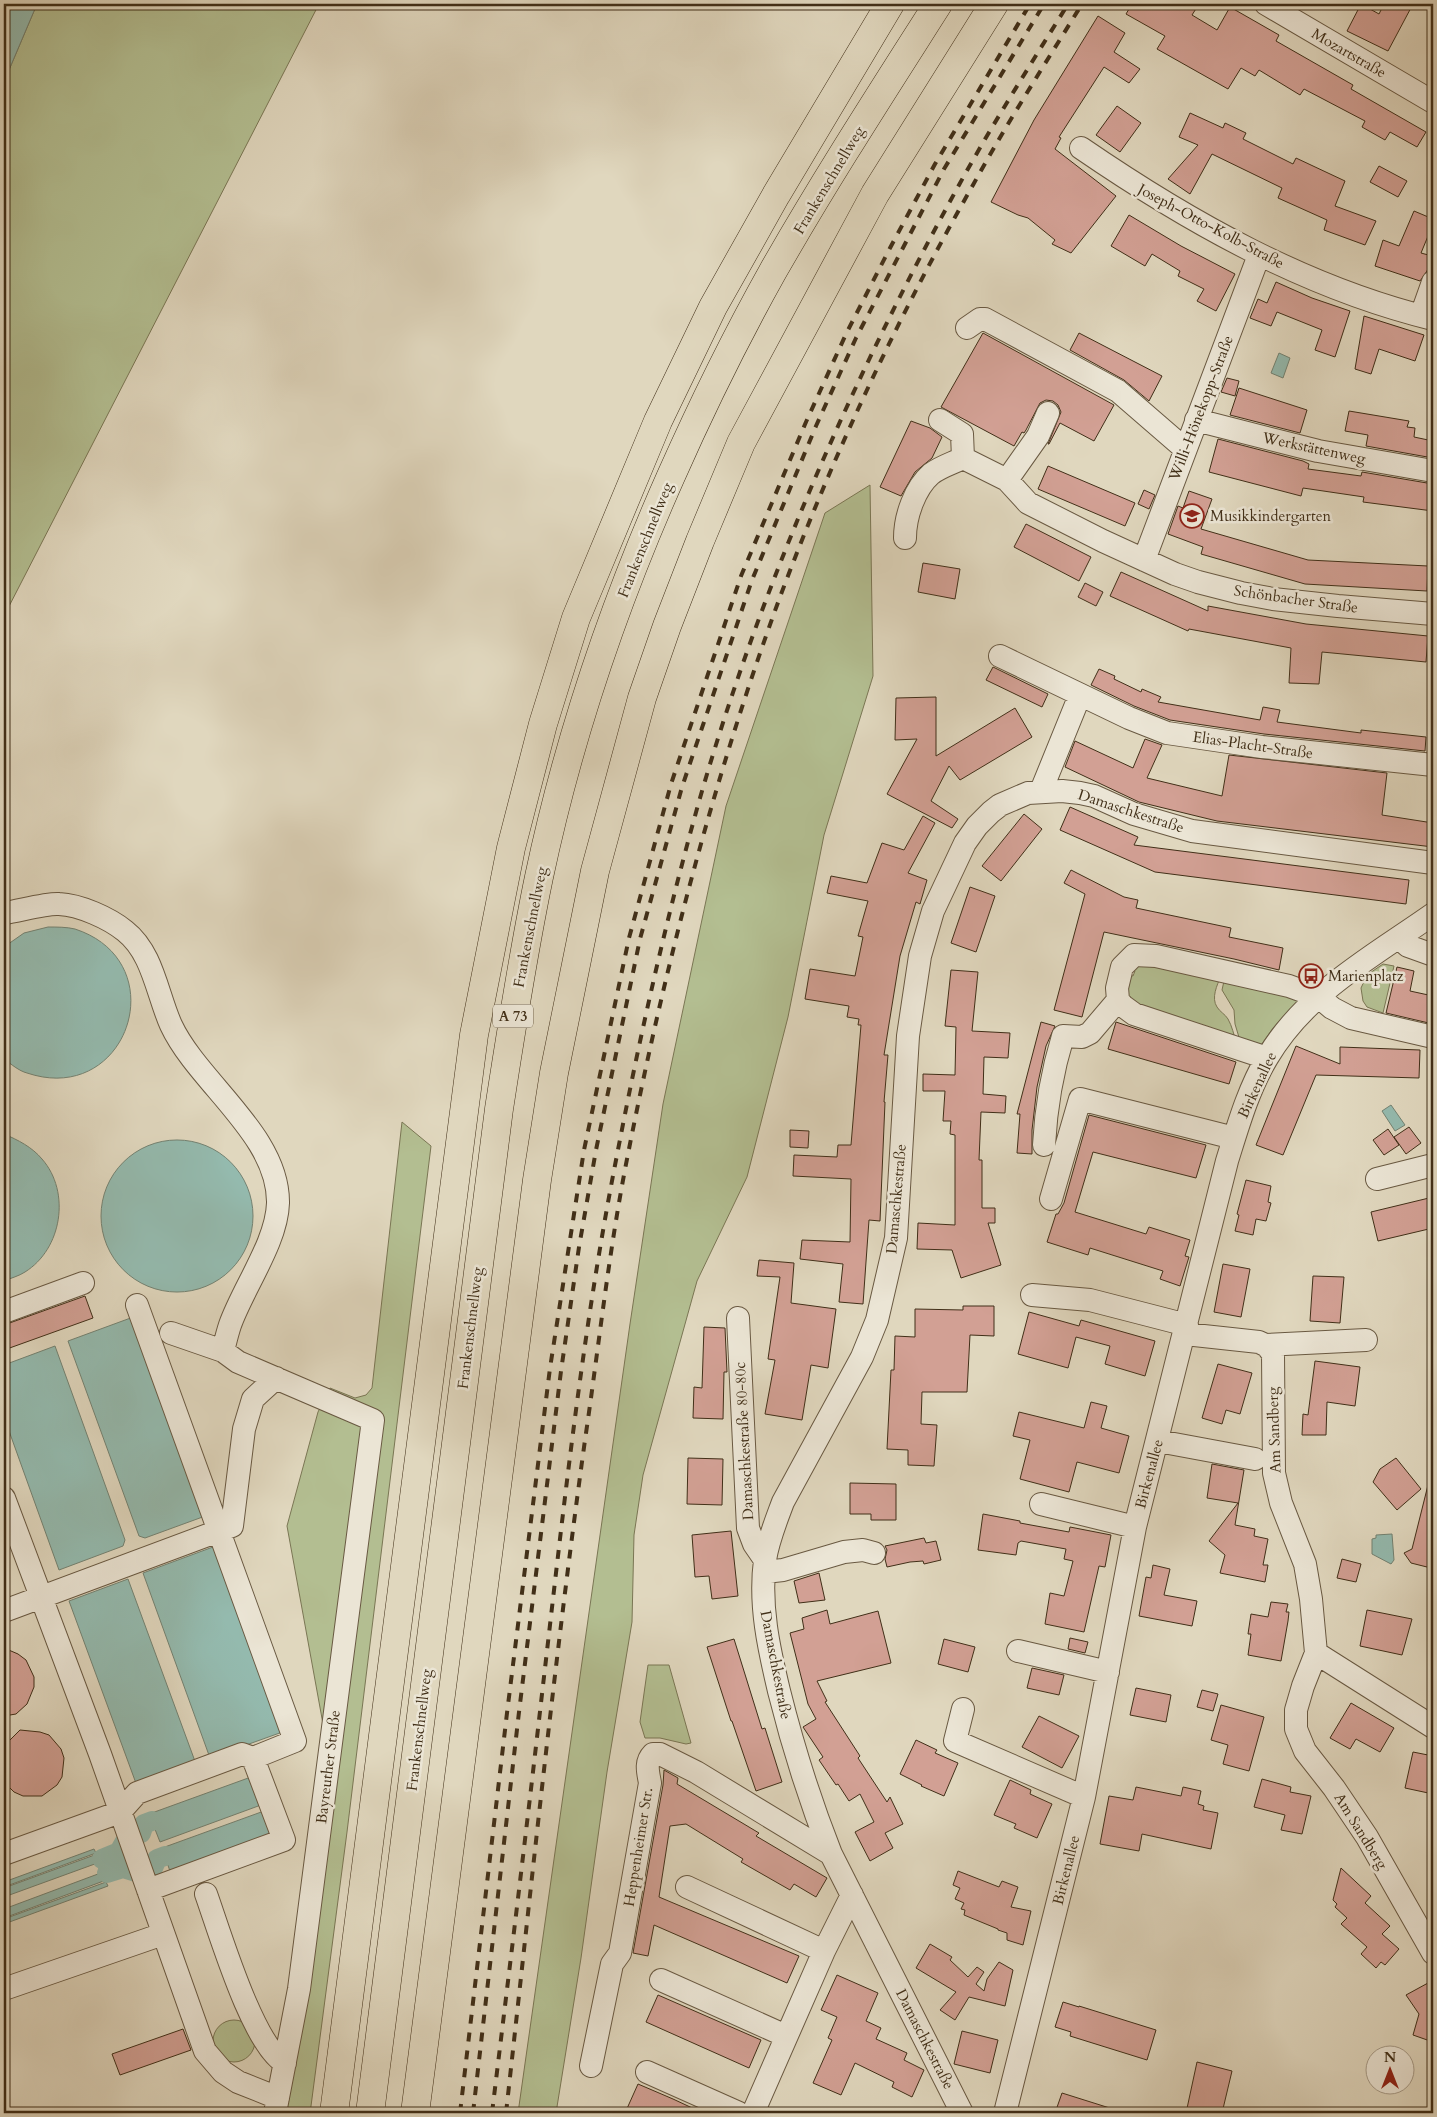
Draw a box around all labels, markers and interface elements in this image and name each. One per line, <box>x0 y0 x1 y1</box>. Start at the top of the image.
street label: Mozartstraße <box>1308 24 1390 83</box>
street label: Frankenschnellweg <box>789 122 869 238</box>
street label: Joseph-Otto-Kolb-Straße <box>1133 178 1288 273</box>
street label: Willi-Hönekopp-Straße <box>1164 332 1238 484</box>
street label: Werkstättenweg <box>1259 427 1368 469</box>
street label: Frankenschnellweg <box>613 479 677 601</box>
school or university icon: Musikkindergarten <box>1179 503 1205 529</box>
place label: Musikkindergarten <box>1210 506 1332 526</box>
street label: Schönbacher Straße <box>1233 580 1360 618</box>
street label: Elias-Placht-Straße <box>1192 727 1315 763</box>
street label: Damaschkestraße <box>1075 784 1187 838</box>
street label: Frankenschnellweg <box>508 864 552 989</box>
bus stop icon: Marienplatz <box>1298 963 1324 989</box>
place label: Marienplatz <box>1328 966 1404 986</box>
road number: A 73 <box>493 1004 533 1028</box>
street label: Birkenallee <box>1233 1048 1281 1121</box>
street label: Damaschkestraße <box>881 1143 911 1255</box>
street label: Frankenschnellweg <box>453 1265 487 1390</box>
street label: Damaschkestraße 80-80c <box>730 1361 758 1521</box>
street label: Am Sandberg <box>1262 1386 1286 1474</box>
street label: Birkenallee <box>1130 1437 1168 1511</box>
street label: Damaschkestraße <box>756 1609 796 1721</box>
street label: Frankenschnellweg <box>402 1667 436 1792</box>
street label: Bayreuther Straße <box>311 1709 345 1825</box>
street label: Heppenheimer Str. <box>619 1786 657 1908</box>
street label: Am Sandberg <box>1330 1789 1393 1874</box>
street label: Birkenallee <box>1048 1833 1084 1907</box>
street label: Damaschkestraße <box>891 1985 959 2093</box>
north arrow <box>1364 2044 1414 2094</box>
text: N <box>1384 2048 1396 2067</box>

